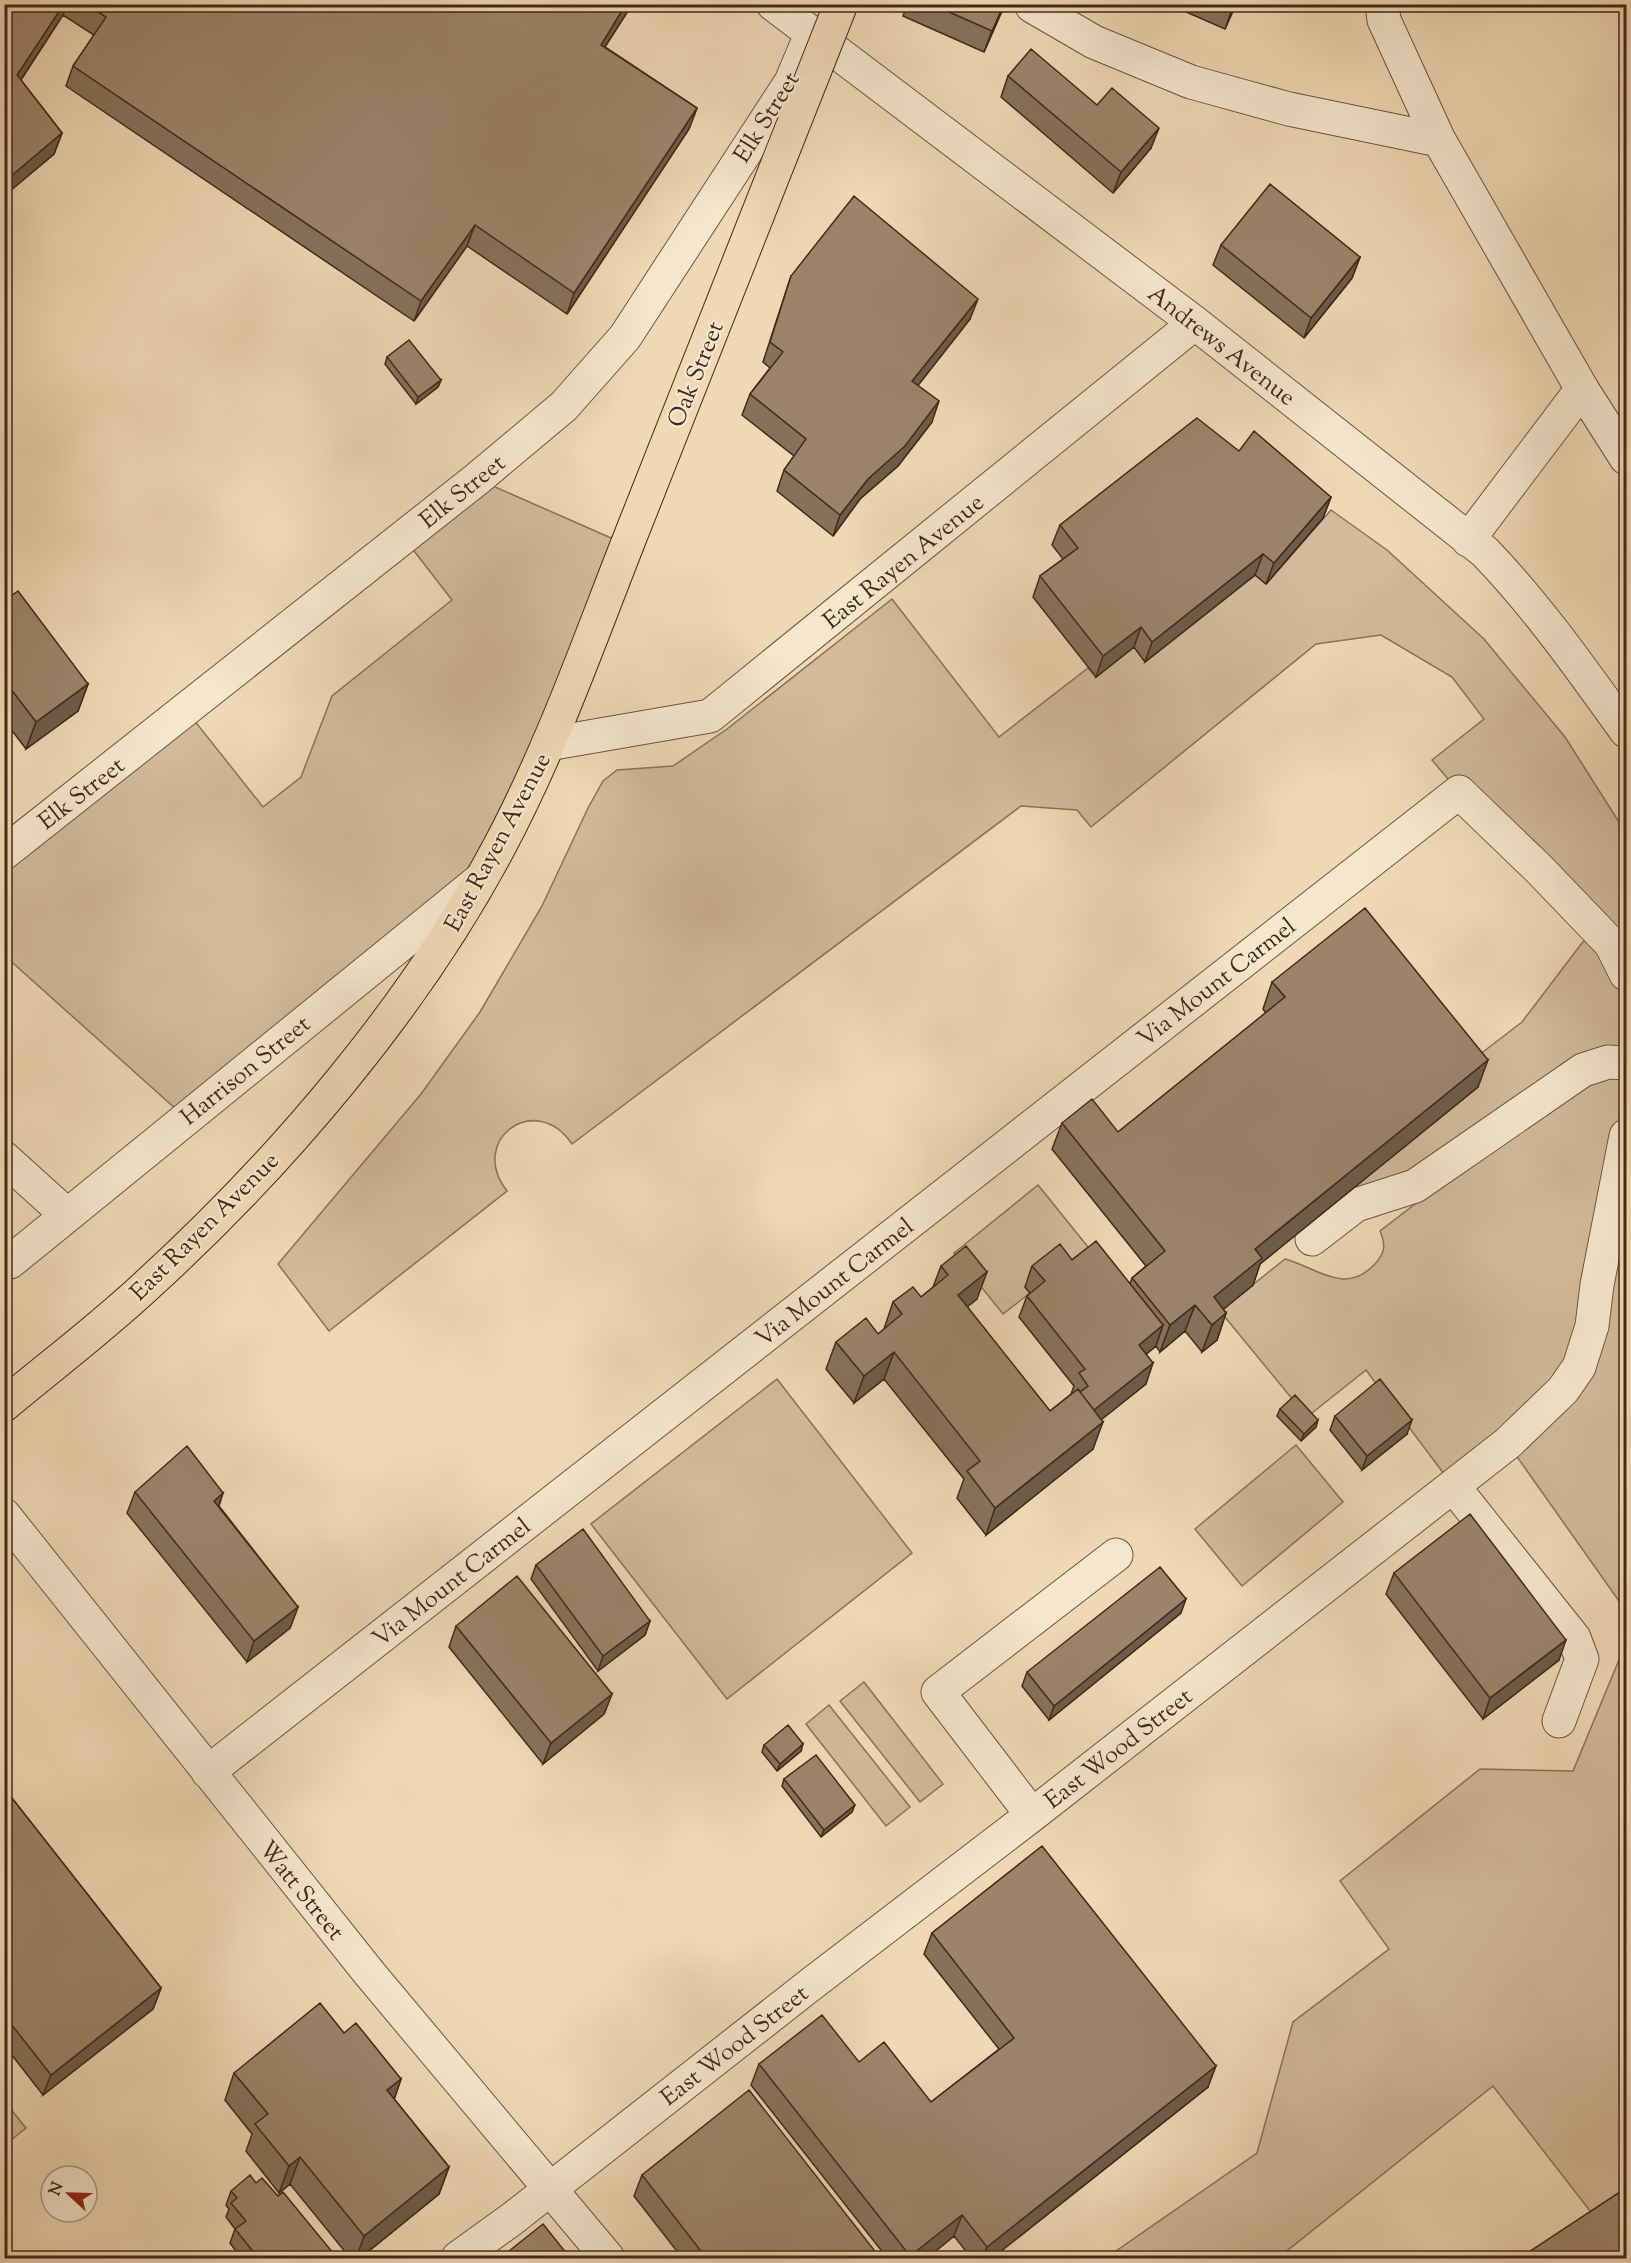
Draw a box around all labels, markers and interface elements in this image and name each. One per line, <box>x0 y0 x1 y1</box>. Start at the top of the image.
street label: Elk Street <box>726 66 809 170</box>
street label: Andrews Avenue <box>1140 278 1302 415</box>
street label: Oak Street <box>660 317 734 433</box>
street label: Elk Street <box>413 447 513 538</box>
street label: East Rayen Avenue <box>816 487 992 638</box>
street label: East Rayen Avenue <box>437 747 560 939</box>
street label: Elk Street <box>32 750 133 839</box>
street label: Via Mount Carmel <box>1131 911 1304 1056</box>
street label: Harrison Street <box>174 1009 318 1135</box>
street label: East Rayen Avenue <box>123 1145 288 1310</box>
street label: Via Mount Carmel <box>749 1211 922 1356</box>
street label: Via Mount Carmel <box>366 1511 539 1656</box>
street label: East Wood Street <box>1038 1681 1200 1818</box>
street label: Watt Street <box>250 1834 351 1948</box>
street label: East Wood Street <box>654 1978 816 2115</box>
north arrow <box>39 2164 99 2224</box>
text: N <box>44 2179 71 2200</box>

